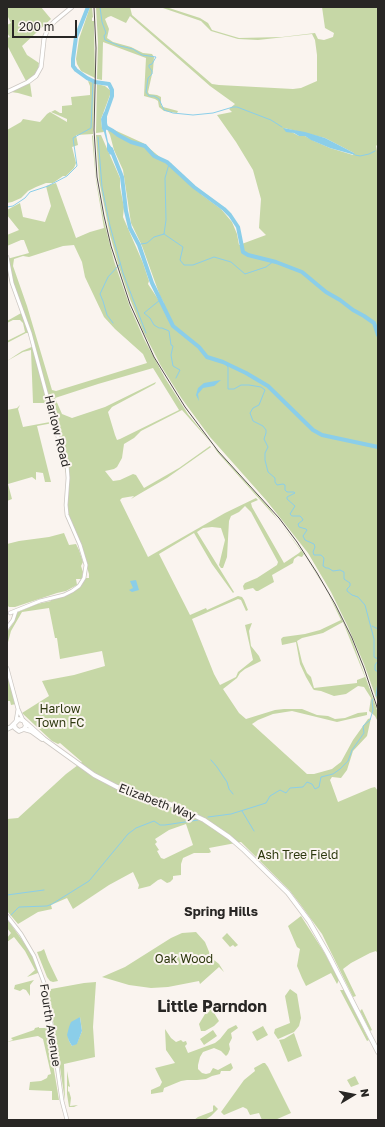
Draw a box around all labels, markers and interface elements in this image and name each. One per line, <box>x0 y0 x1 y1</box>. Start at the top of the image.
scale bar <box>14 12 79 38</box>
text: 200 m <box>19 19 54 34</box>
street label: Harlow Road <box>41 394 73 468</box>
park label: Harlow Town FC <box>36 702 84 730</box>
street label: Elizabeth Way <box>117 781 197 823</box>
park label: Ash Tree Field <box>258 848 338 862</box>
district label: Spring Hills <box>184 904 258 920</box>
park label: Oak Wood <box>155 952 213 966</box>
street label: Fourth Avenue <box>36 982 64 1068</box>
district label: Little Parndon <box>157 997 267 1017</box>
north arrow <box>333 1075 373 1115</box>
text: N <box>358 1088 372 1098</box>

